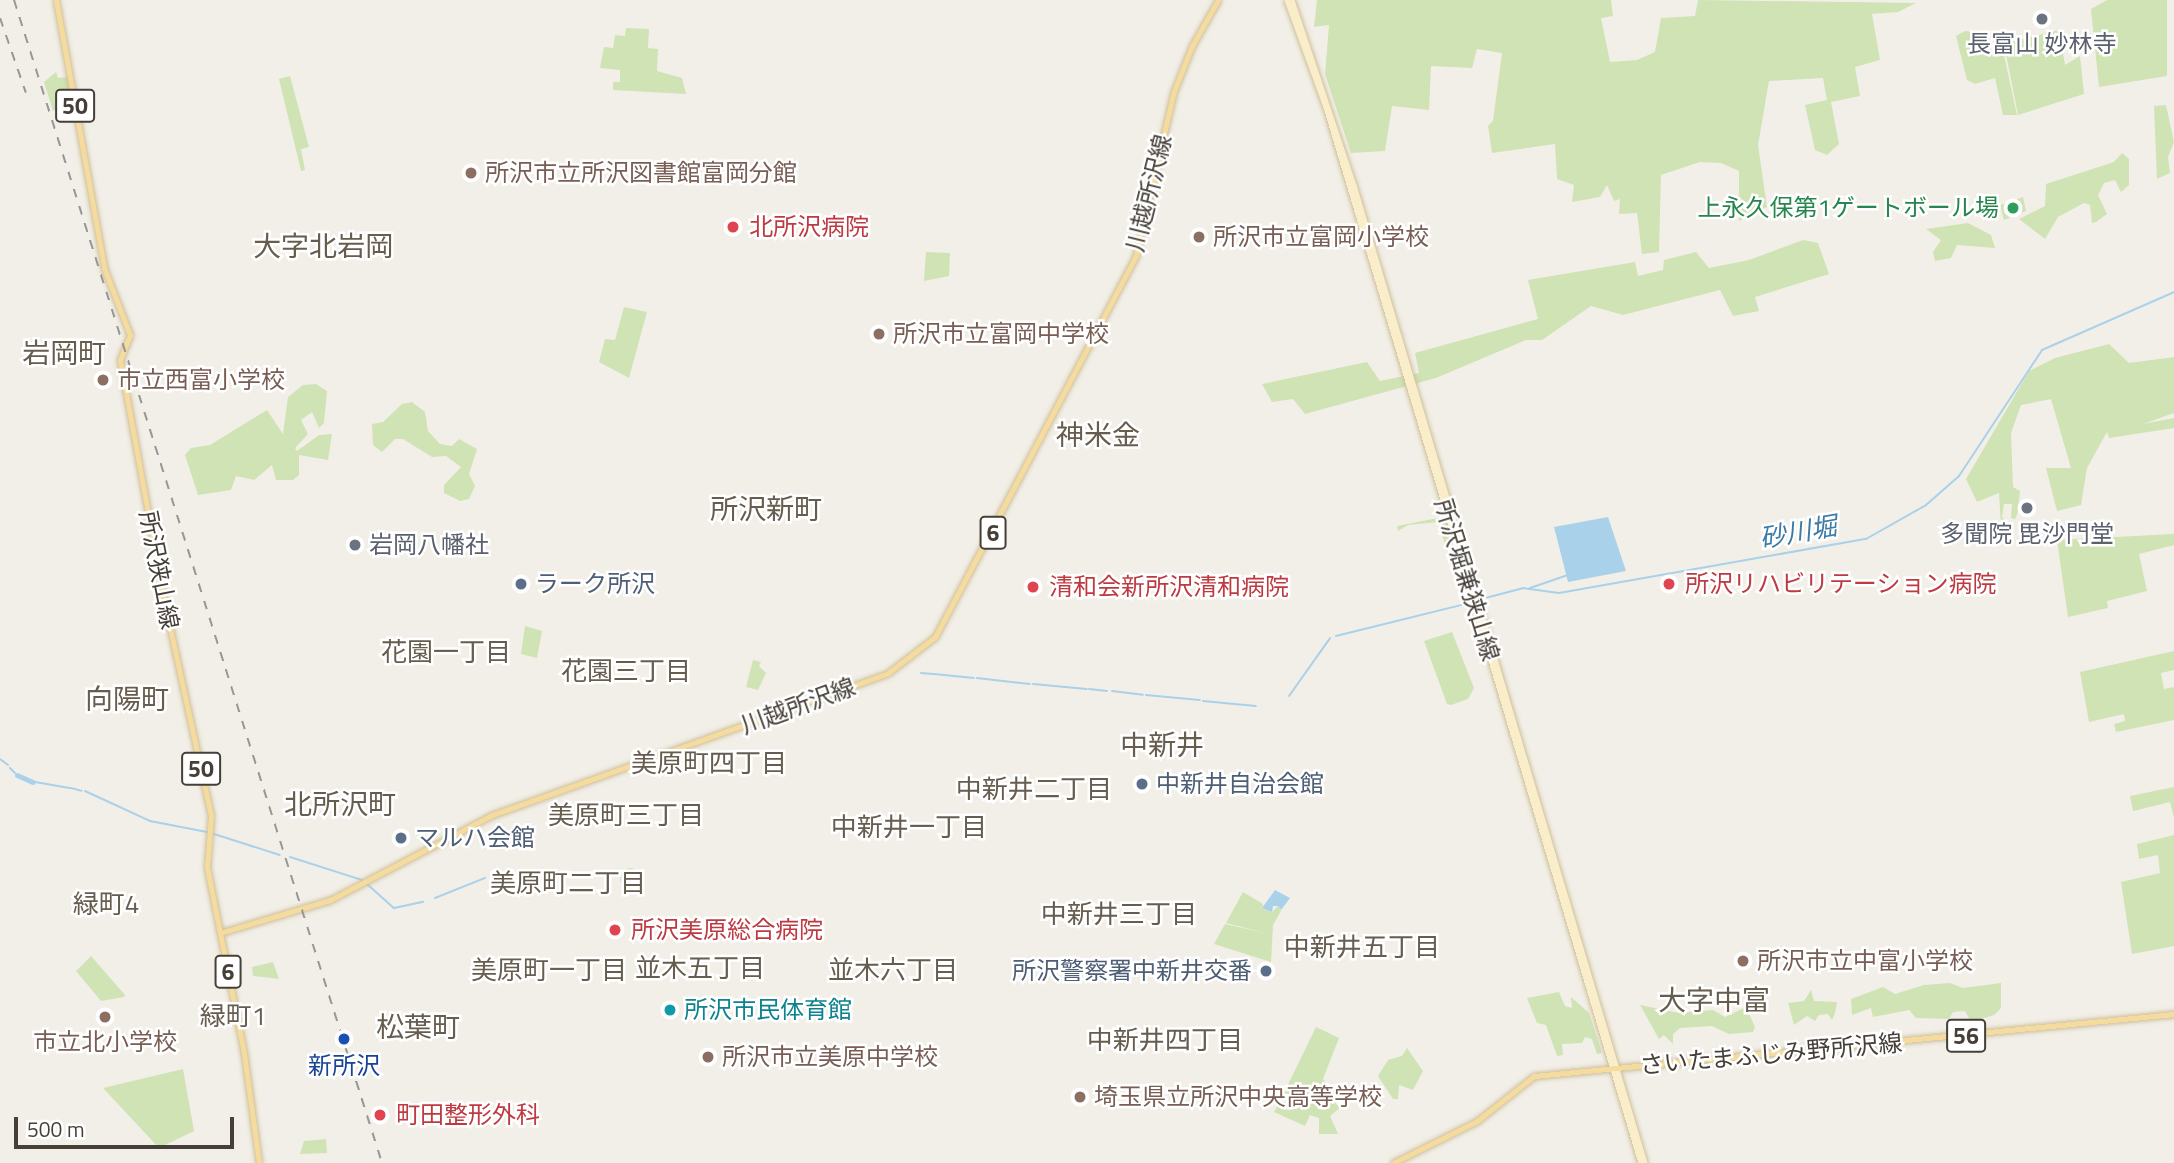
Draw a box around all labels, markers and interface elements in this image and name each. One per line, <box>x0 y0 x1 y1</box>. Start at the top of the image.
marker: 長富山 妙林寺 <box>2034 11 2050 27</box>
place label: 長富山 妙林寺 <box>1967 30 2117 58</box>
road number: 50 <box>54 86 96 125</box>
street label: 川越所沢線 <box>1121 131 1177 255</box>
place label: 所沢市立所沢図書館富岡分館 <box>485 159 797 187</box>
marker: 所沢市立所沢図書館富岡分館 <box>463 165 479 181</box>
place label: 上永久保第1ゲートボール場 <box>1698 194 1999 222</box>
marker: 上永久保第1ゲートボール場 <box>2005 200 2021 216</box>
place label: 北所沢病院 <box>749 213 869 241</box>
marker: 北所沢病院 <box>723 217 743 237</box>
place label: 所沢市立富岡小学校 <box>1213 223 1429 251</box>
district label: 大字北岩岡 <box>253 229 393 263</box>
marker: 所沢市立富岡小学校 <box>1191 229 1207 245</box>
place label: 所沢市立富岡中学校 <box>893 320 1109 348</box>
marker: 所沢市立富岡中学校 <box>871 326 887 342</box>
district label: 岩岡町 <box>22 336 106 370</box>
place label: 市立西富小学校 <box>117 366 285 394</box>
marker: 市立西富小学校 <box>95 372 111 388</box>
district label: 神米金 <box>1056 418 1140 452</box>
district label: 所沢新町 <box>710 492 822 526</box>
street label: 所沢堀兼狭山線 <box>1429 495 1505 665</box>
marker: 多聞院 毘沙門堂 <box>2019 500 2035 516</box>
street label: 所沢狭山線 <box>133 508 185 632</box>
water label: 砂川堀 <box>1757 510 1839 554</box>
road number: 6 <box>979 513 1007 552</box>
place label: 多聞院 毘沙門堂 <box>1940 520 2114 548</box>
place label: 岩岡八幡社 <box>369 531 489 559</box>
marker: 岩岡八幡社 <box>347 537 363 553</box>
place label: ラーク所沢 <box>535 570 655 598</box>
place label: 所沢リハビリテーション病院 <box>1685 570 1997 598</box>
place label: 清和会新所沢清和病院 <box>1049 573 1289 601</box>
marker: 所沢リハビリテーション病院 <box>1659 574 1679 594</box>
marker: ラーク所沢 <box>513 576 529 592</box>
marker: 清和会新所沢清和病院 <box>1023 577 1043 597</box>
district label: 花園一丁目 <box>381 636 511 668</box>
district label: 花園三丁目 <box>561 655 691 687</box>
street label: 川越所沢線 <box>737 672 859 740</box>
district label: 向陽町 <box>85 682 169 716</box>
district label: 中新井 <box>1120 728 1204 762</box>
district label: 美原町四丁目 <box>631 747 787 779</box>
road number: 50 <box>180 750 222 789</box>
place label: 中新井自治会館 <box>1156 770 1324 798</box>
district label: 中新井二丁目 <box>956 773 1112 805</box>
marker: 中新井自治会館 <box>1134 776 1150 792</box>
district label: 北所沢町 <box>284 787 396 821</box>
district label: 美原町三丁目 <box>548 799 704 831</box>
district label: 中新井一丁目 <box>831 811 987 843</box>
place label: マルハ会館 <box>415 824 535 852</box>
marker: マルハ会館 <box>393 830 409 846</box>
district label: 美原町二丁目 <box>490 867 646 899</box>
district label: 緑町4 <box>73 888 139 920</box>
district label: 中新井三丁目 <box>1041 898 1197 930</box>
place label: 所沢美原総合病院 <box>631 916 823 944</box>
marker: 所沢美原総合病院 <box>605 920 625 940</box>
district label: 中新井五丁目 <box>1284 931 1440 963</box>
place label: 所沢市立中富小学校 <box>1757 947 1973 975</box>
district label: 並木五丁目 <box>635 952 765 984</box>
road number: 6 <box>214 953 242 992</box>
marker: 所沢市立中富小学校 <box>1735 953 1751 969</box>
district label: 美原町一丁目 <box>471 954 627 986</box>
district label: 並木六丁目 <box>828 954 958 986</box>
place label: 所沢警察署中新井交番 <box>1012 957 1252 985</box>
marker: 所沢警察署中新井交番 <box>1258 963 1274 979</box>
district label: 大字中富 <box>1658 983 1770 1017</box>
place label: 所沢市民体育館 <box>684 996 852 1024</box>
district label: 緑町1 <box>200 1000 266 1032</box>
marker: 所沢市民体育館 <box>662 1002 678 1018</box>
marker: 市立北小学校 <box>97 1009 113 1025</box>
district label: 松葉町 <box>376 1010 460 1044</box>
road number: 56 <box>1945 1016 1987 1056</box>
district label: 中新井四丁目 <box>1087 1024 1243 1056</box>
place label: 市立北小学校 <box>33 1028 177 1056</box>
street label: さいたまふじみ野所沢線 <box>1638 1028 1904 1080</box>
marker: 新所沢 <box>334 1029 354 1049</box>
place label: 所沢市立美原中学校 <box>722 1043 938 1071</box>
marker: 所沢市立美原中学校 <box>700 1049 716 1065</box>
place label: 新所沢 <box>308 1052 380 1080</box>
place label: 埼玉県立所沢中央高等学校 <box>1094 1083 1382 1111</box>
marker: 埼玉県立所沢中央高等学校 <box>1072 1089 1088 1105</box>
place label: 町田整形外科 <box>396 1101 540 1129</box>
scale bar <box>18 1104 238 1148</box>
marker: 町田整形外科 <box>370 1105 390 1125</box>
text: 500 m <box>27 1113 84 1145</box>

